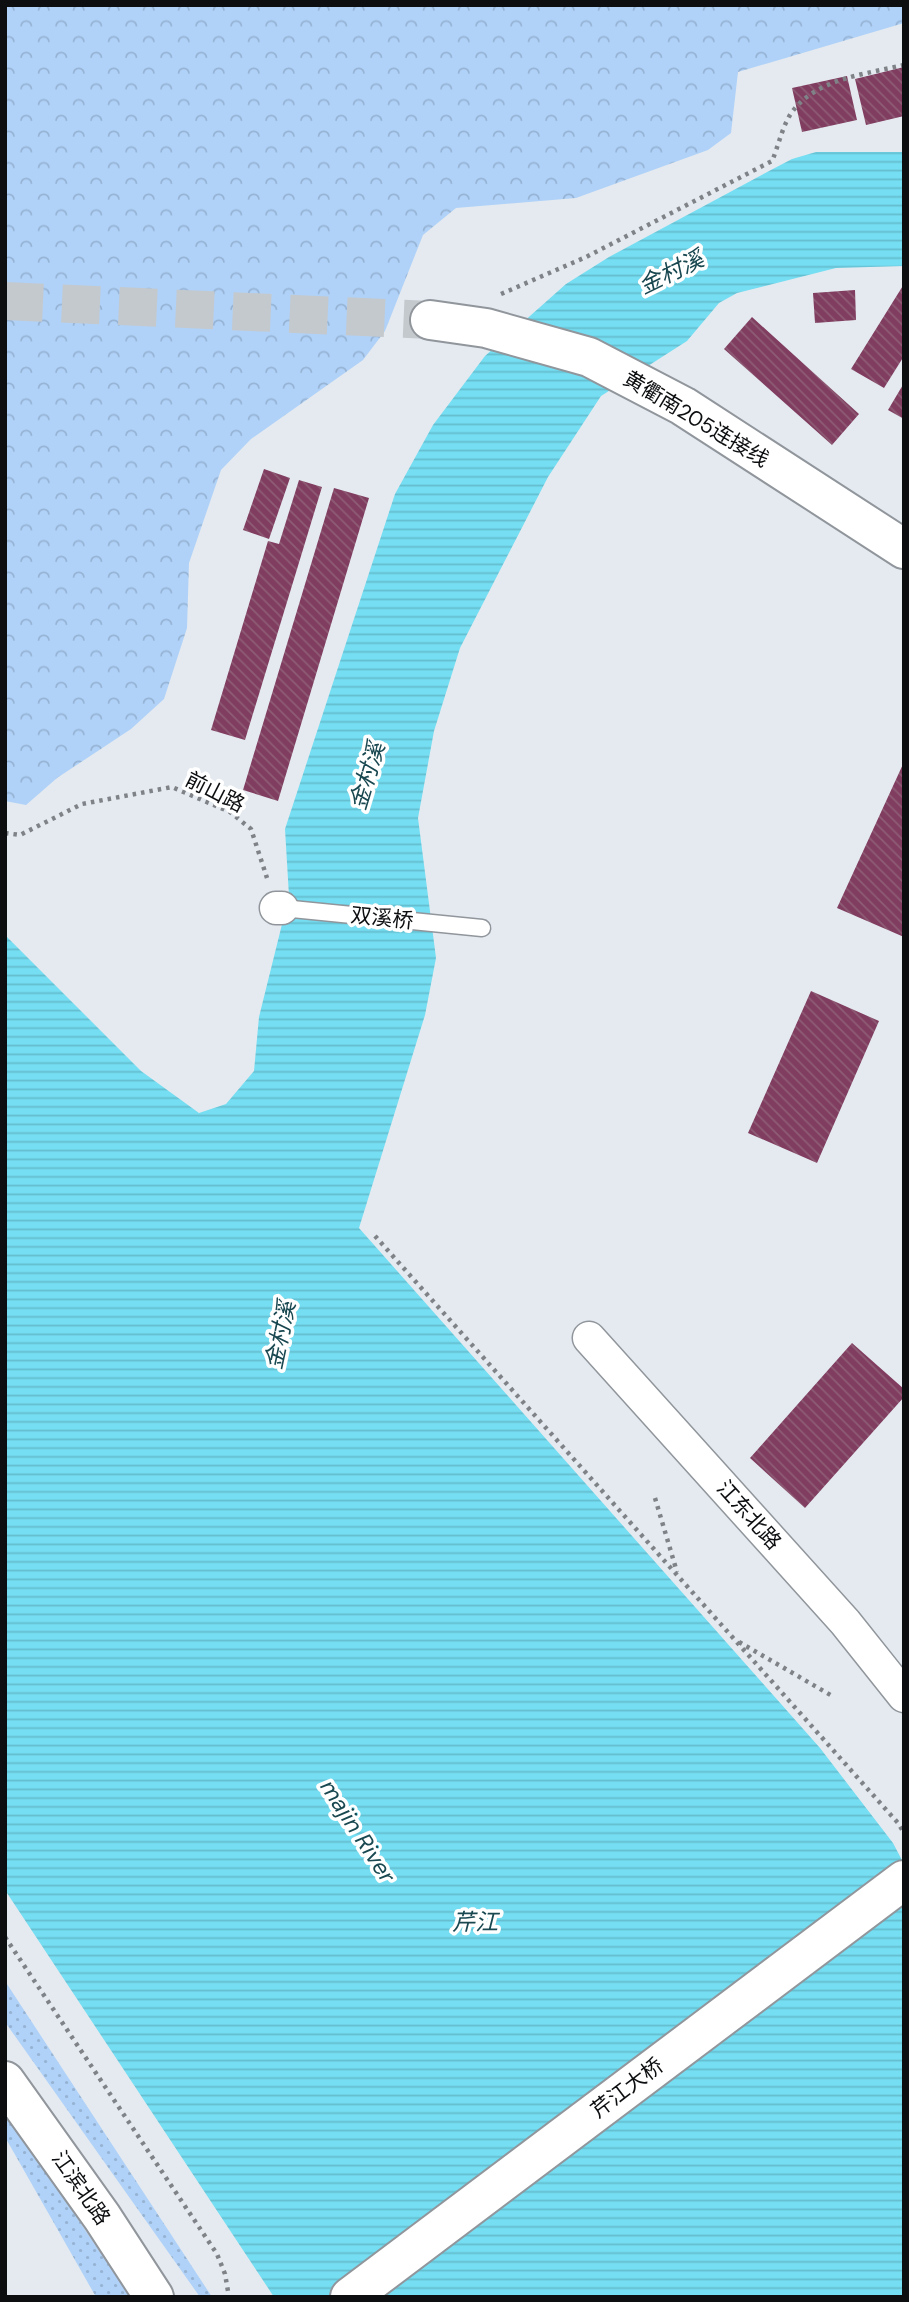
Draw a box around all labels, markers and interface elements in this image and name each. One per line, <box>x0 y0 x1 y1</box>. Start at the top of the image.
water label: 金村溪 <box>633 242 711 301</box>
street label: 黄衢南205连接线 <box>618 364 774 474</box>
water label: 金村溪 <box>343 736 392 813</box>
street label: 前山路 <box>181 765 249 819</box>
street label: 双溪桥 <box>349 901 415 935</box>
water label: 金村溪 <box>258 1295 302 1372</box>
street label: 江东北路 <box>710 1474 788 1556</box>
water label: majin River <box>314 1774 403 1889</box>
water label: 芹江 <box>452 1907 501 1937</box>
street label: 芹江大桥 <box>585 2052 669 2124</box>
street label: 江滨北路 <box>45 2146 117 2230</box>

